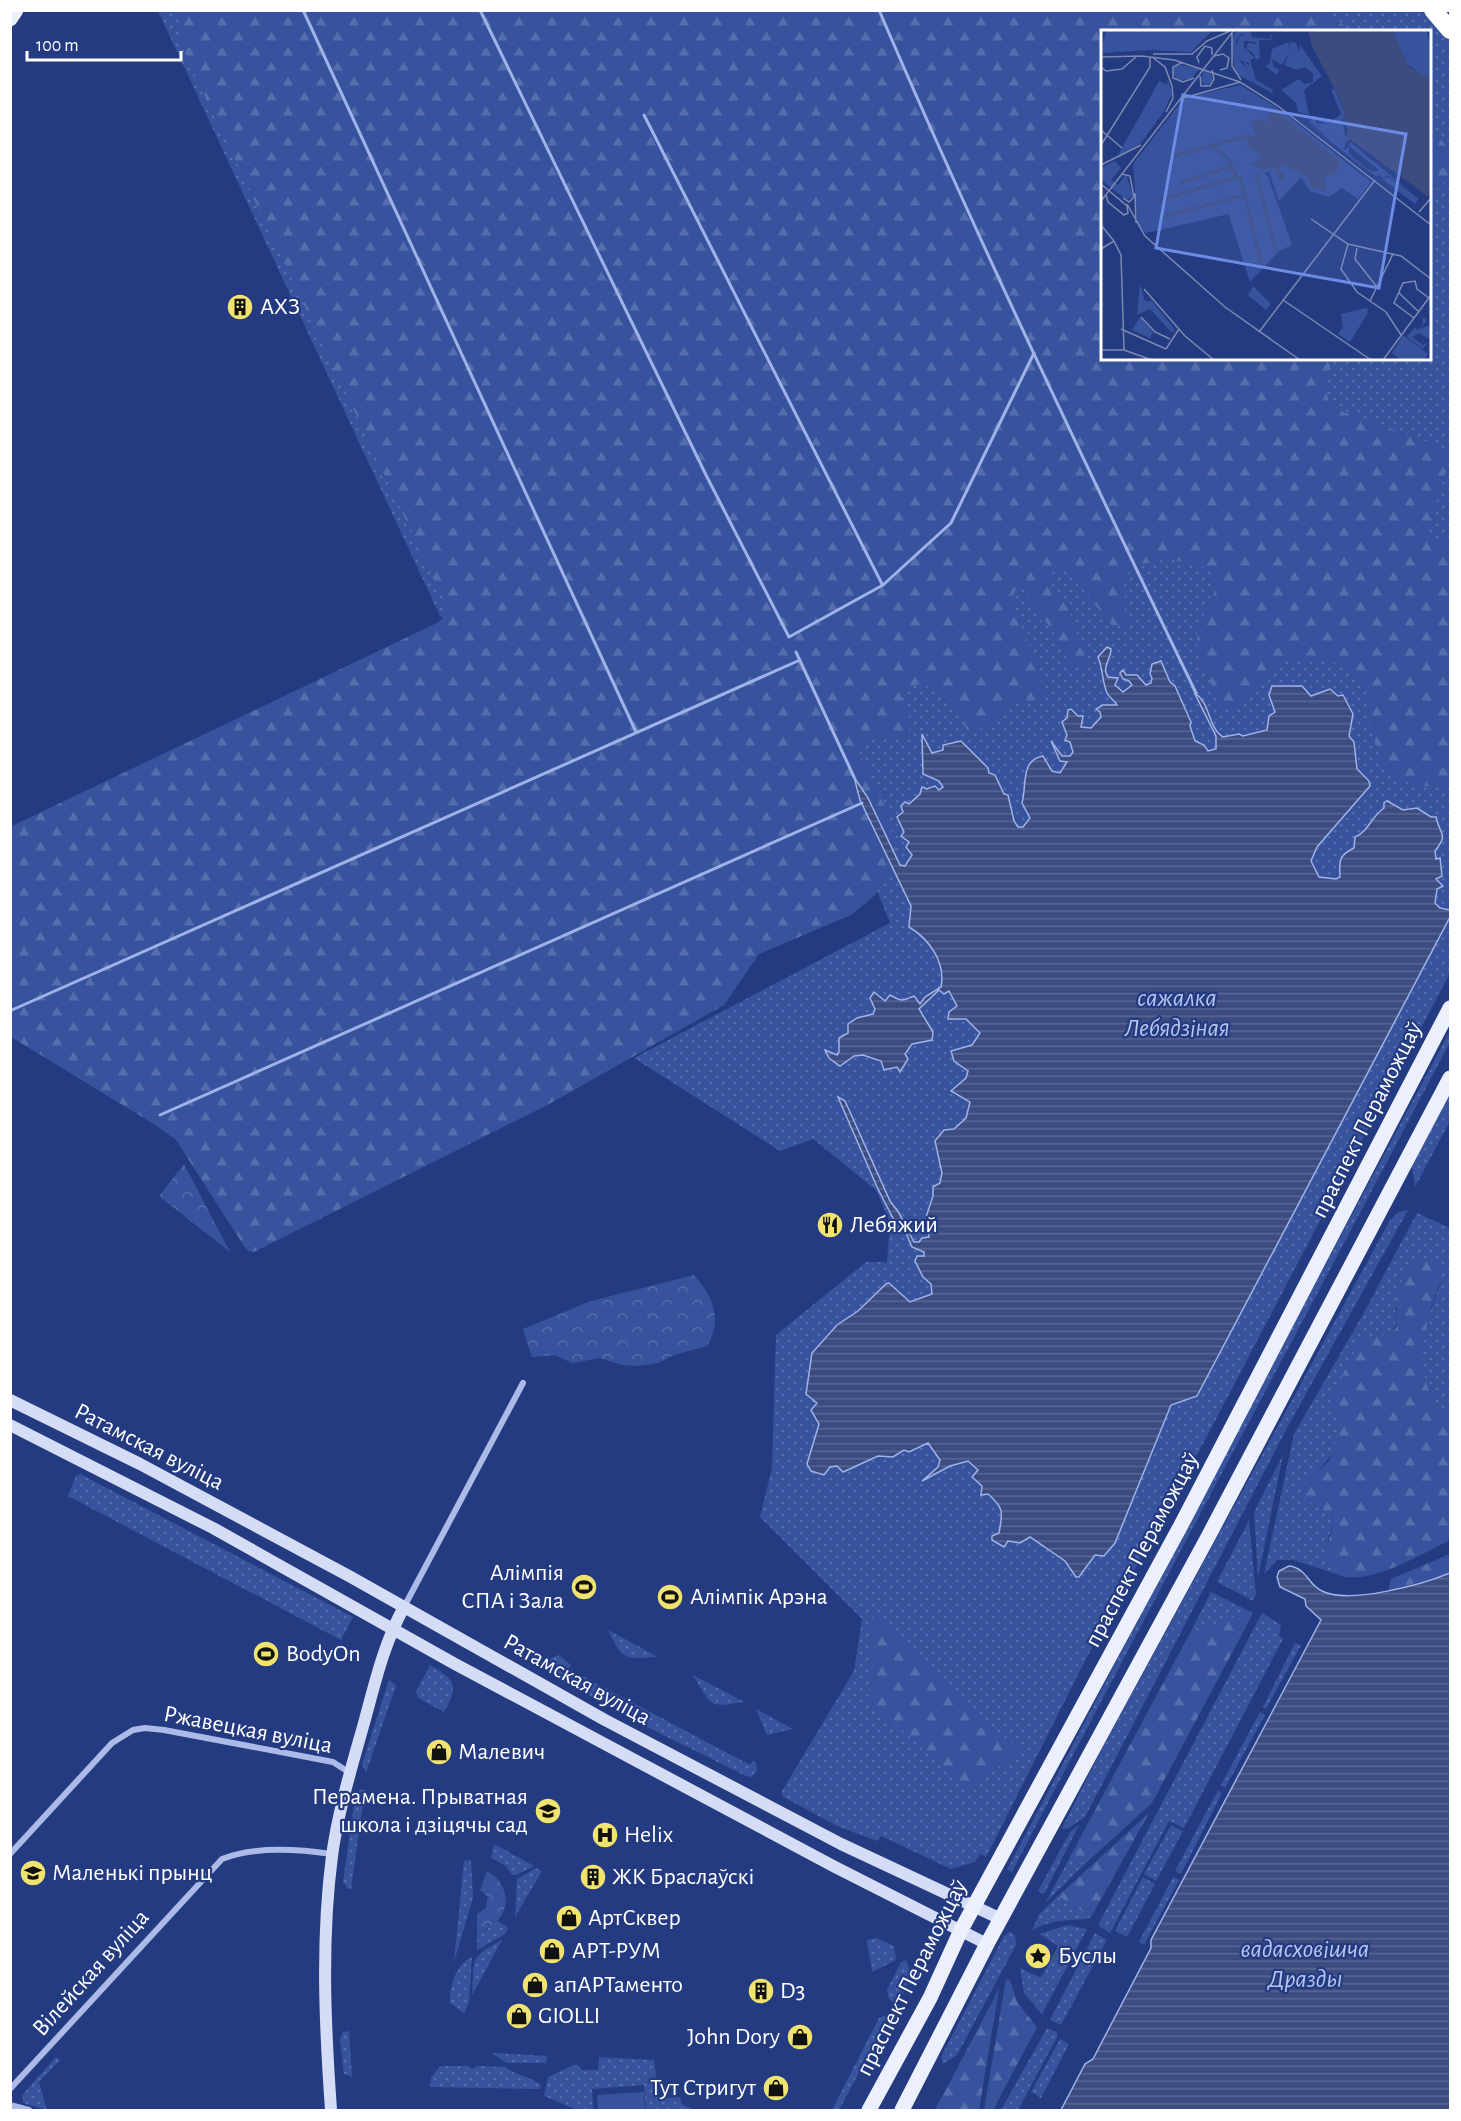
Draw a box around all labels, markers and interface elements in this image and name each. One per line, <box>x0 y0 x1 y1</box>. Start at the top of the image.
scale bar <box>27 24 182 62</box>
inset map <box>1101 30 1431 360</box>
text: 100 m <box>36 37 79 55</box>
building icon: АХЗ <box>225 292 255 322</box>
place label: АХЗ <box>260 295 300 319</box>
water label: сажалка Лебядзіная <box>1123 985 1230 1041</box>
street label: праспект Пераможцаў <box>1307 1017 1427 1222</box>
restaurant icon: Лебяжий <box>815 1210 845 1240</box>
place label: Лебяжий <box>850 1213 938 1237</box>
street label: Ратамская вуліца <box>70 1399 228 1495</box>
street label: праспект Пераможцаў <box>1080 1448 1204 1651</box>
place label: Алімпія СПА і Зала <box>461 1561 564 1613</box>
sports icon: Алімпія СПА і Зала <box>569 1572 599 1602</box>
sports icon: Алімпік Арэна <box>655 1582 685 1612</box>
place label: Алімпік Арэна <box>690 1585 828 1609</box>
street label: Ратамская вуліца <box>499 1630 655 1730</box>
sports icon: BodyOn <box>251 1639 281 1669</box>
place label: BodyOn <box>286 1642 361 1666</box>
street label: Ржавецкая вуліца <box>162 1702 334 1758</box>
shop icon: Малевич <box>424 1737 454 1767</box>
place label: Малевич <box>458 1740 545 1764</box>
place label: Перамена. Прыватная школа і дзіцячы сад <box>312 1785 528 1837</box>
school or university icon: Перамена. Прыватная школа і дзіцячы сад <box>533 1796 563 1826</box>
hospital icon: Helix <box>590 1820 620 1850</box>
place label: Helix <box>624 1823 674 1847</box>
school or university icon: Маленькі прынц <box>18 1858 48 1888</box>
place label: Маленькі прынц <box>52 1861 213 1885</box>
building icon: ЖК Браслаўскі <box>578 1862 608 1892</box>
place label: ЖК Браслаўскі <box>612 1865 754 1889</box>
street label: праспект Пераможцаў <box>852 1875 972 2080</box>
shop icon: АртСквер <box>554 1903 584 1933</box>
street label: Вілейская вуліца <box>28 1905 154 2041</box>
place label: АртСквер <box>588 1906 681 1930</box>
shop icon: АРТ-РУМ <box>537 1936 567 1966</box>
water label: вадасховішча Дразды <box>1241 1936 1369 1992</box>
place label: АРТ-РУМ <box>572 1939 661 1963</box>
place icon: Буслы <box>1023 1941 1053 1971</box>
place label: Буслы <box>1058 1944 1117 1968</box>
shop icon: апАРТаменто <box>520 1970 550 2000</box>
place label: апАРТаменто <box>554 1973 683 1997</box>
building icon: D3 <box>746 1976 776 2006</box>
place label: D3 <box>780 1979 805 2003</box>
shop icon: GIOLLI <box>504 2001 534 2031</box>
place label: GIOLLI <box>538 2004 600 2028</box>
shop icon: John Dory <box>785 2022 815 2052</box>
place label: John Dory <box>687 2025 780 2049</box>
shop icon: Тут Стригут <box>761 2073 791 2103</box>
place label: Тут Стригут <box>650 2076 756 2100</box>

